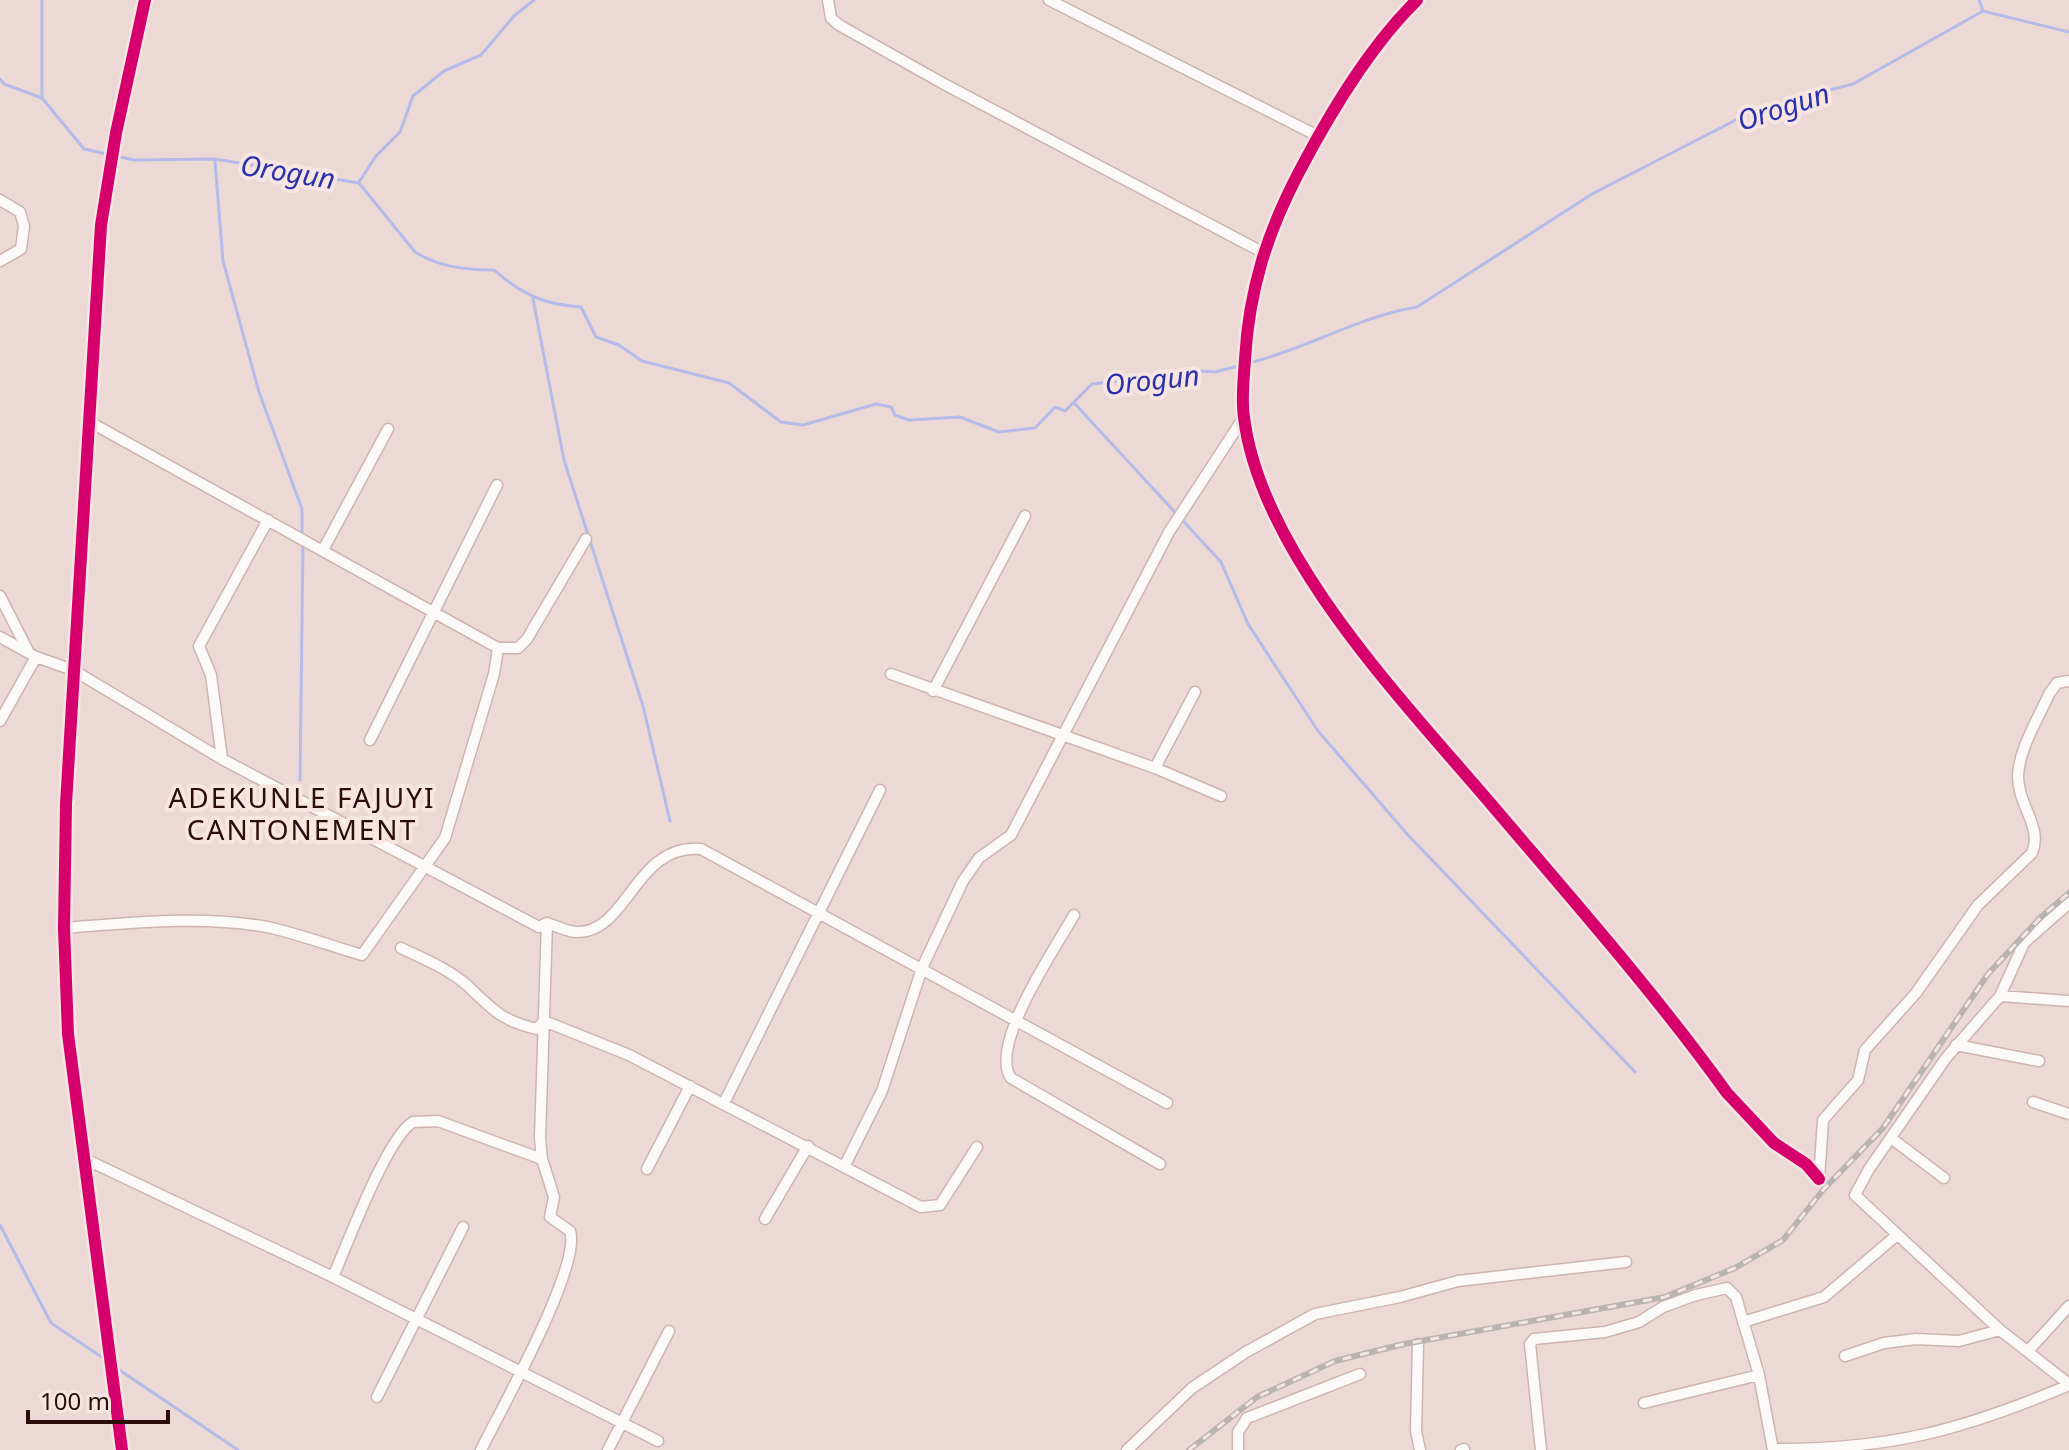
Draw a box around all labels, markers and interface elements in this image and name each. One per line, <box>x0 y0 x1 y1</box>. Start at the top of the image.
water label: Orogun <box>1732 73 1834 139</box>
water label: Orogun <box>238 145 338 197</box>
water label: Orogun <box>1103 355 1201 403</box>
district label: ADEKUNLE FAJUYI CANTONEMENT <box>168 778 436 848</box>
scale bar <box>28 1374 168 1424</box>
text: 100 m <box>40 1384 110 1417</box>

